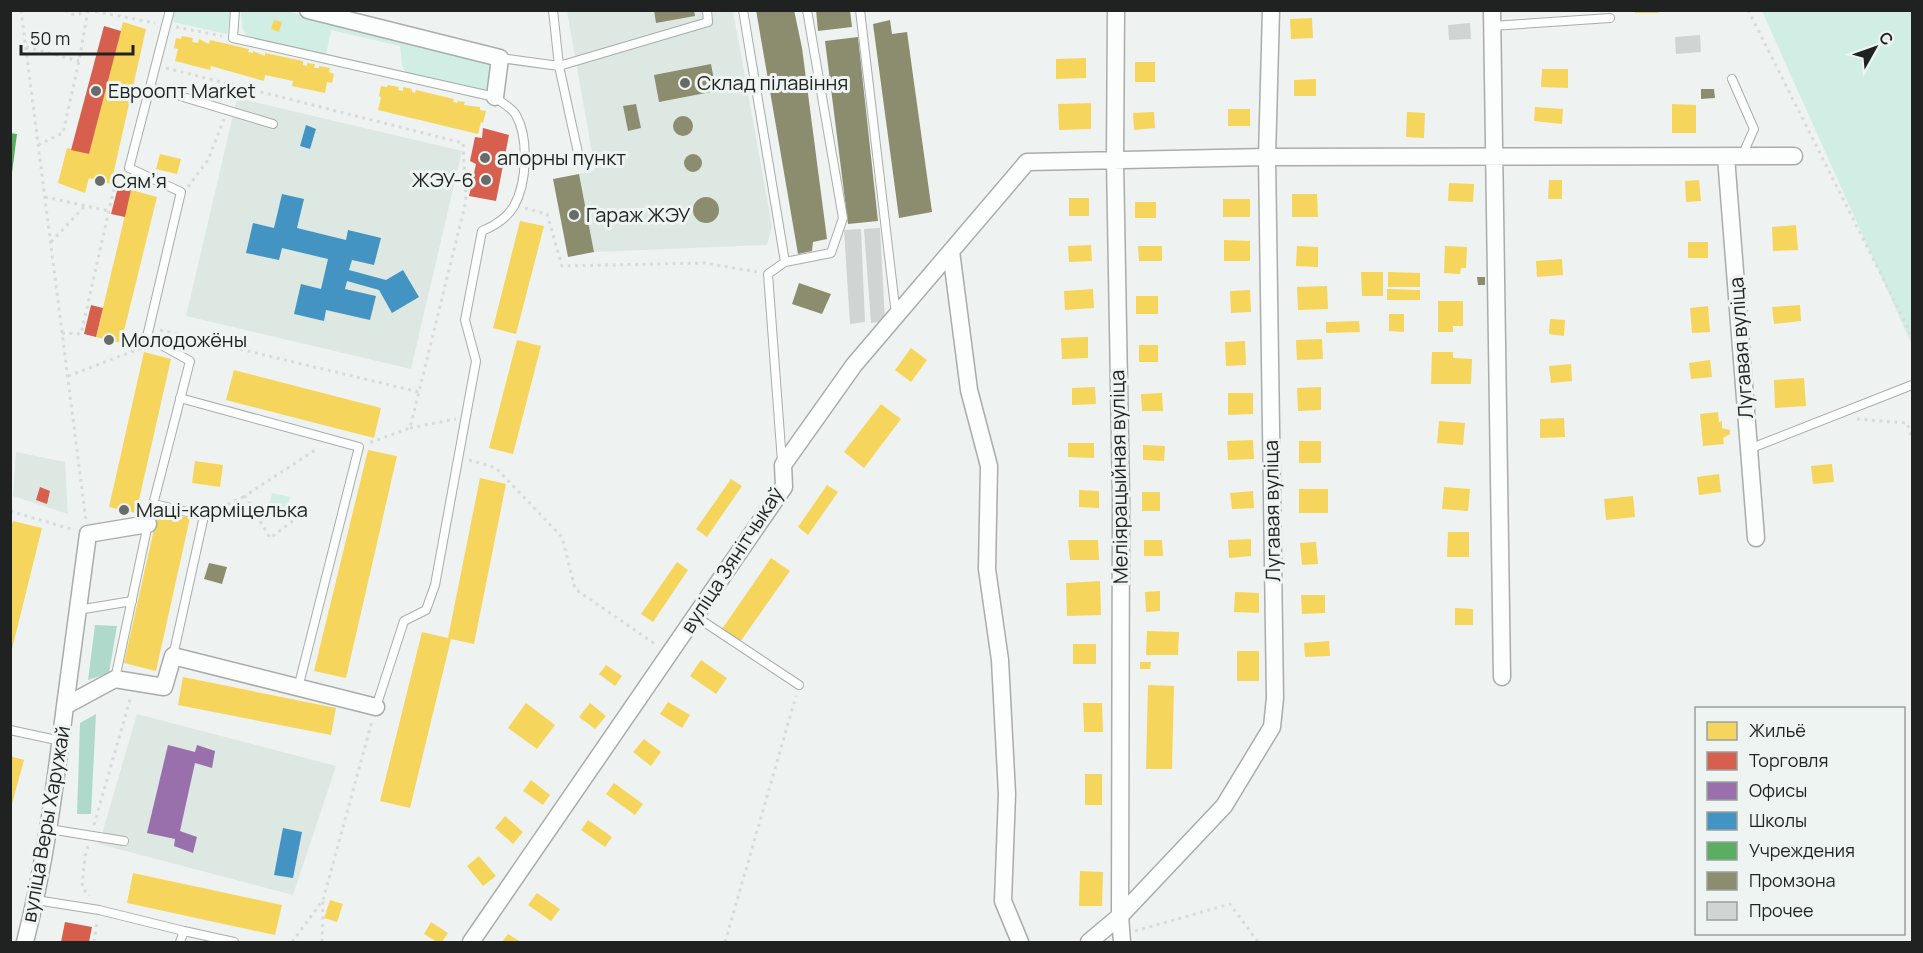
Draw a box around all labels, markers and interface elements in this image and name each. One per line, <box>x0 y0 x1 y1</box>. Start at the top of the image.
scale bar <box>21 18 134 56</box>
north arrow <box>1845 18 1905 78</box>
text: 50 m <box>30 26 70 50</box>
text: С <box>1874 27 1899 50</box>
place label: Склад пілавіння <box>697 69 848 96</box>
marker: Склад пілавіння <box>678 76 692 90</box>
place label: Евроопт Market <box>108 77 256 104</box>
marker: Евроопт Market <box>89 84 103 98</box>
place label: апорны пункт <box>497 144 626 171</box>
marker: апорны пункт <box>478 151 492 165</box>
place label: ЖЭУ-6 <box>412 166 474 193</box>
place label: Сямʼя <box>112 167 167 194</box>
marker: ЖЭУ-6 <box>479 173 493 187</box>
marker: Сямʼя <box>93 174 107 188</box>
place label: Гараж ЖЭУ <box>586 201 691 228</box>
marker: Гараж ЖЭУ <box>567 208 581 222</box>
street label: Лугавая вуліца <box>1722 276 1759 420</box>
place label: Молодожёны <box>121 326 247 353</box>
marker: Молодожёны <box>102 333 116 347</box>
street label: Меліярацыйная вуліца <box>1103 370 1134 584</box>
street label: Лугавая вуліца <box>1257 440 1286 582</box>
street label: вуліца Зянітчыкаў <box>674 481 789 638</box>
place label: Маці-карміцелька <box>136 496 308 523</box>
marker: Маці-карміцелька <box>117 503 131 517</box>
legend <box>1695 707 1905 935</box>
text: Жильё <box>1749 718 1806 742</box>
street label: вуліца Веры Харужай <box>15 724 76 924</box>
text: Торговля <box>1749 748 1828 772</box>
text: Офисы <box>1749 778 1807 802</box>
text: Школы <box>1749 808 1807 832</box>
text: Учреждения <box>1749 838 1855 862</box>
text: Промзона <box>1749 868 1836 892</box>
text: Прочее <box>1749 898 1814 922</box>

